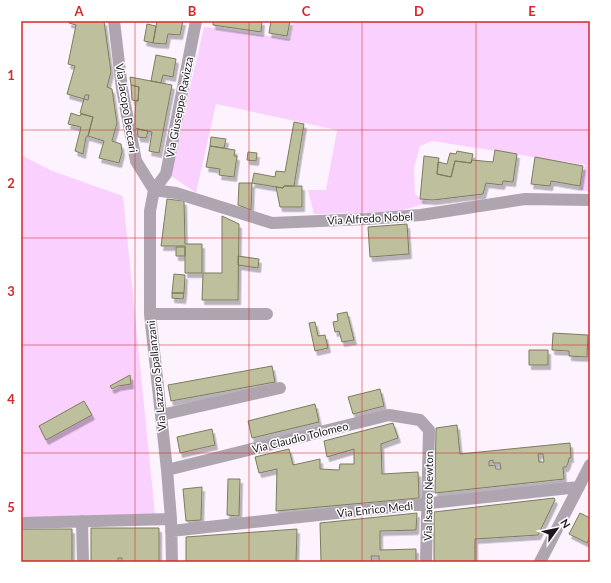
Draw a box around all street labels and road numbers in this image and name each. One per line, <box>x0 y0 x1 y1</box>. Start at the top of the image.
street label: Via Giuseppe Ravizza <box>163 55 195 159</box>
street label: Via Jacopo Beccari <box>114 63 141 154</box>
street label: Via Alfredo Nobel <box>327 209 413 227</box>
street label: Via Lazzaro Spallanzani <box>144 320 168 432</box>
street label: Via Claudio Tolomeo <box>251 419 349 455</box>
street label: Via Isacco Newton <box>421 451 435 541</box>
street label: Via Enrico Medi <box>336 499 414 519</box>

